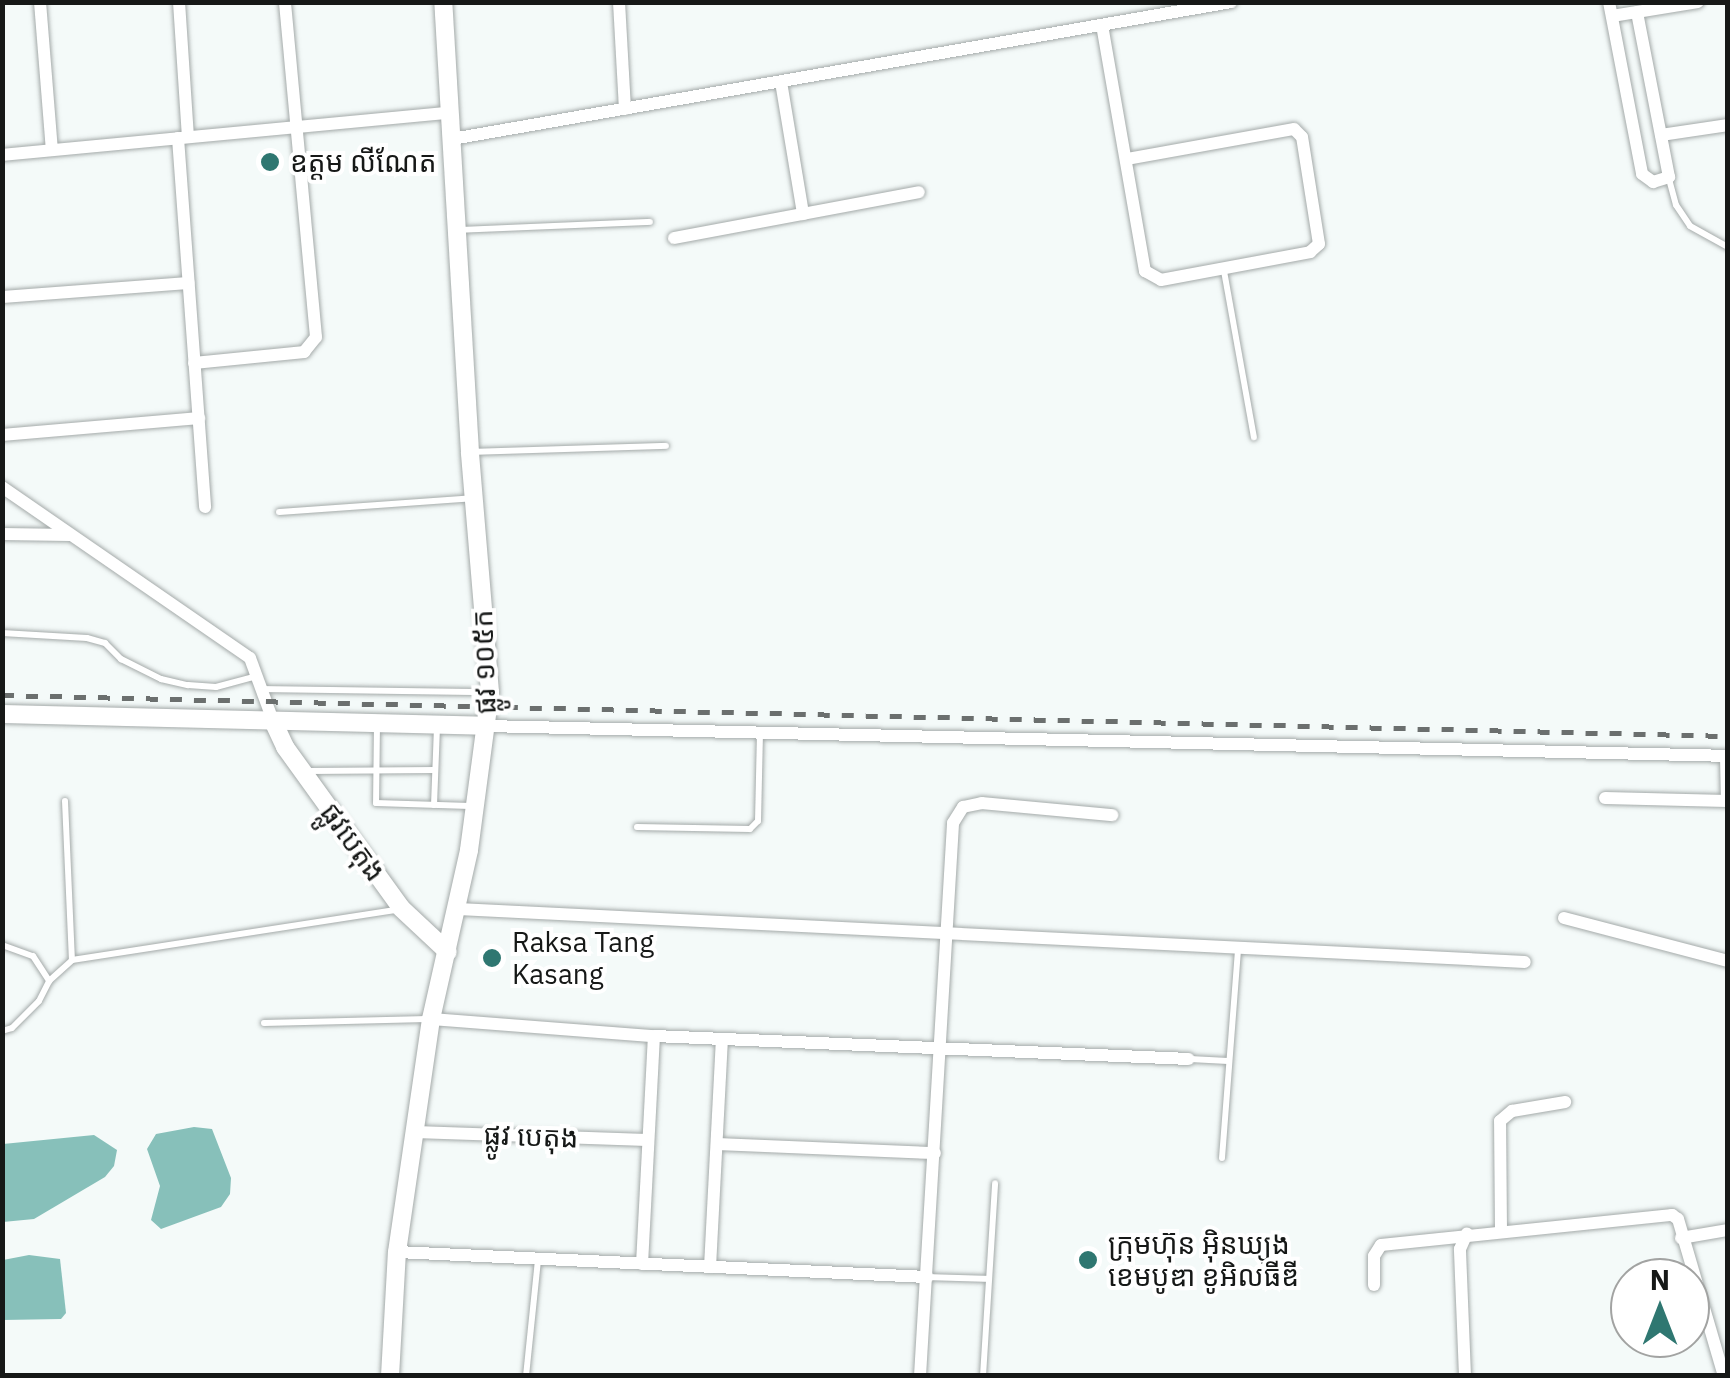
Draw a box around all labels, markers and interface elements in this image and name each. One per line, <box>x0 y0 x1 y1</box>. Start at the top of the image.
place label: ឧត្តម លីណែត <box>290 145 436 179</box>
marker: ឧត្តម លីណែត <box>259 151 281 173</box>
street label: ផ្លូវ ១០៥ក <box>465 609 503 715</box>
street label: ផ្លូវបេតុង <box>313 796 393 888</box>
place label: Raksa Tang Kasang <box>512 925 654 991</box>
marker: Raksa Tang Kasang <box>481 947 503 969</box>
street label: ផ្លូវ បេតុង <box>483 1118 579 1154</box>
place label: ក្រុមហ៊ុន អ៊ិនឃ្យុង ខេមបូឌា ខូអិលធីឌី <box>1108 1227 1299 1293</box>
marker: ក្រុមហ៊ុន អ៊ិនឃ្យុង ខេមបូឌា ខូអិលធីឌី <box>1077 1249 1099 1271</box>
north arrow <box>1610 1258 1710 1358</box>
text: N <box>1650 1261 1670 1298</box>

